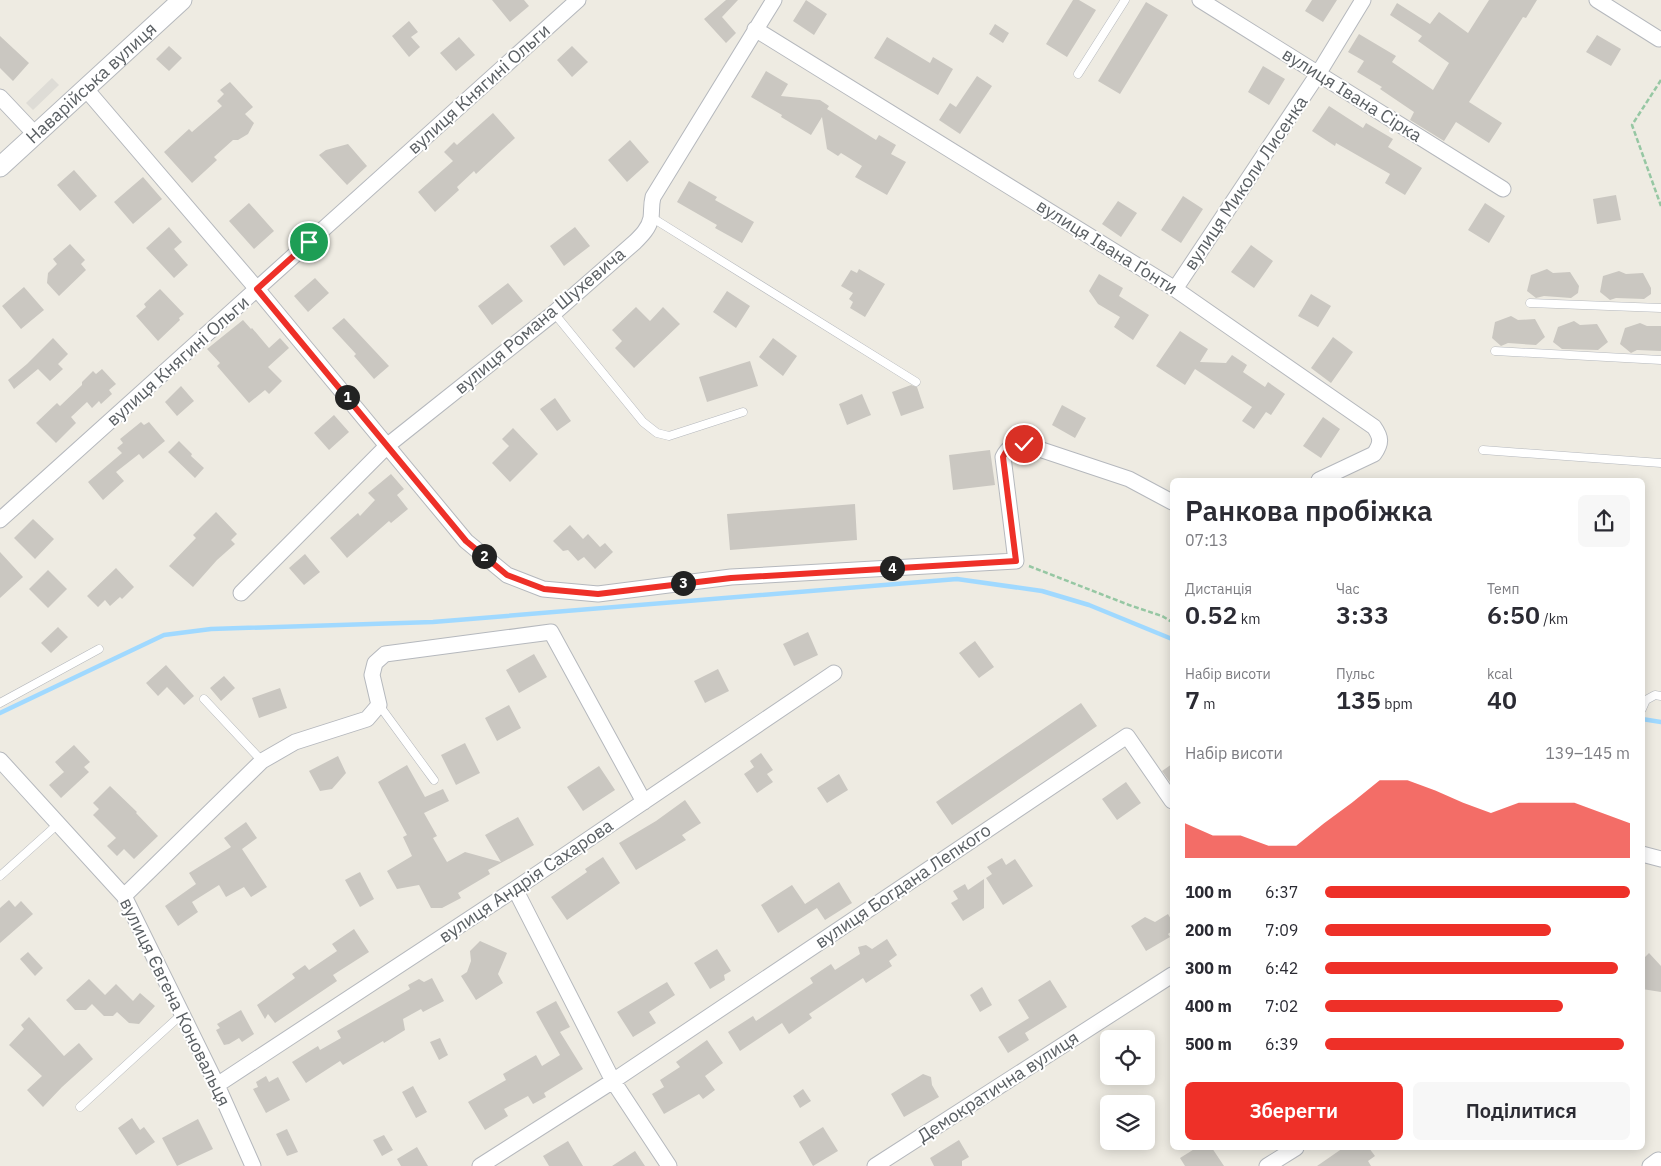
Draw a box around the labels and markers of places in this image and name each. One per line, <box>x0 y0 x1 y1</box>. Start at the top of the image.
pin <box>288 221 330 263</box>
pin: 1 <box>334 384 360 410</box>
pin <box>1003 423 1045 465</box>
pin: 2 <box>472 544 496 568</box>
pin: 4 <box>880 556 904 580</box>
pin: 3 <box>670 570 696 596</box>

